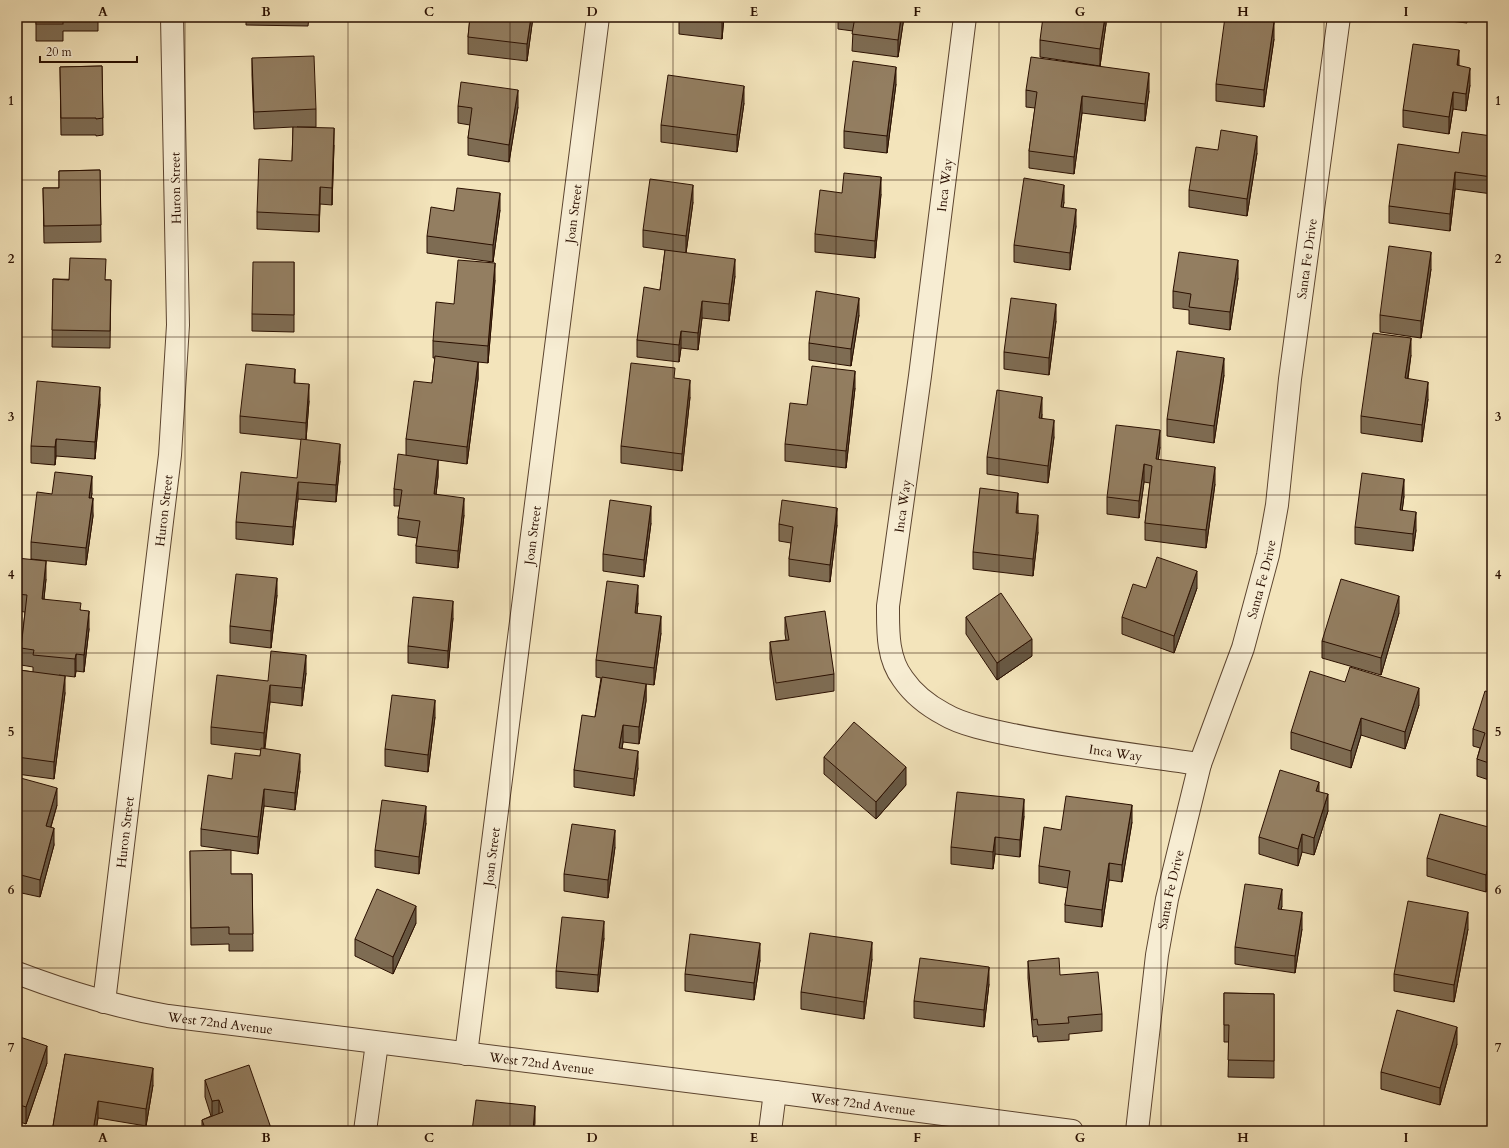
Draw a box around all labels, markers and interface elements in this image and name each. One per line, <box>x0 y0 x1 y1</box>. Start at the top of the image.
text: A <box>98 3 108 21</box>
text: B <box>261 3 271 21</box>
text: C <box>424 3 434 21</box>
text: D <box>586 3 598 21</box>
text: E <box>750 3 758 21</box>
text: F <box>913 3 921 21</box>
text: G <box>1075 3 1086 21</box>
text: H <box>1237 3 1249 21</box>
text: I <box>1403 3 1409 21</box>
scale bar <box>40 38 137 64</box>
text: 20 m <box>46 44 73 60</box>
text: 1 <box>8 92 14 110</box>
text: 1 <box>1495 92 1501 110</box>
street label: Huron Street <box>166 152 186 224</box>
street label: Inca Way <box>933 157 957 213</box>
street label: Joan Street <box>561 183 587 246</box>
street label: Santa Fe Drive <box>1293 217 1322 300</box>
text: 2 <box>8 250 15 268</box>
text: 2 <box>1495 250 1502 268</box>
text: 3 <box>8 408 15 426</box>
text: 3 <box>1495 408 1502 426</box>
street label: Huron Street <box>151 474 178 547</box>
street label: Inca Way <box>890 478 916 534</box>
street label: Joan Street <box>520 505 546 568</box>
street label: Santa Fe Drive <box>1243 538 1281 621</box>
text: 4 <box>8 566 15 584</box>
text: 4 <box>1495 566 1502 584</box>
text: 5 <box>8 723 14 741</box>
text: 5 <box>1495 723 1501 741</box>
street label: Inca Way <box>1088 741 1144 766</box>
street label: Huron Street <box>112 796 139 869</box>
street label: Joan Street <box>479 826 505 889</box>
street label: Santa Fe Drive <box>1154 848 1189 931</box>
text: 6 <box>8 881 15 899</box>
text: 6 <box>1495 881 1502 899</box>
street label: West 72nd Avenue <box>166 1008 274 1039</box>
text: 7 <box>8 1039 15 1057</box>
text: 7 <box>1495 1039 1502 1057</box>
street label: West 72nd Avenue <box>487 1048 595 1079</box>
street label: West 72nd Avenue <box>809 1089 917 1120</box>
text: A <box>98 1129 108 1147</box>
text: B <box>261 1129 271 1147</box>
text: C <box>424 1129 434 1147</box>
text: D <box>586 1129 598 1147</box>
text: E <box>750 1129 758 1147</box>
text: F <box>913 1129 921 1147</box>
text: G <box>1075 1129 1086 1147</box>
text: H <box>1237 1129 1249 1147</box>
text: I <box>1403 1129 1409 1147</box>

